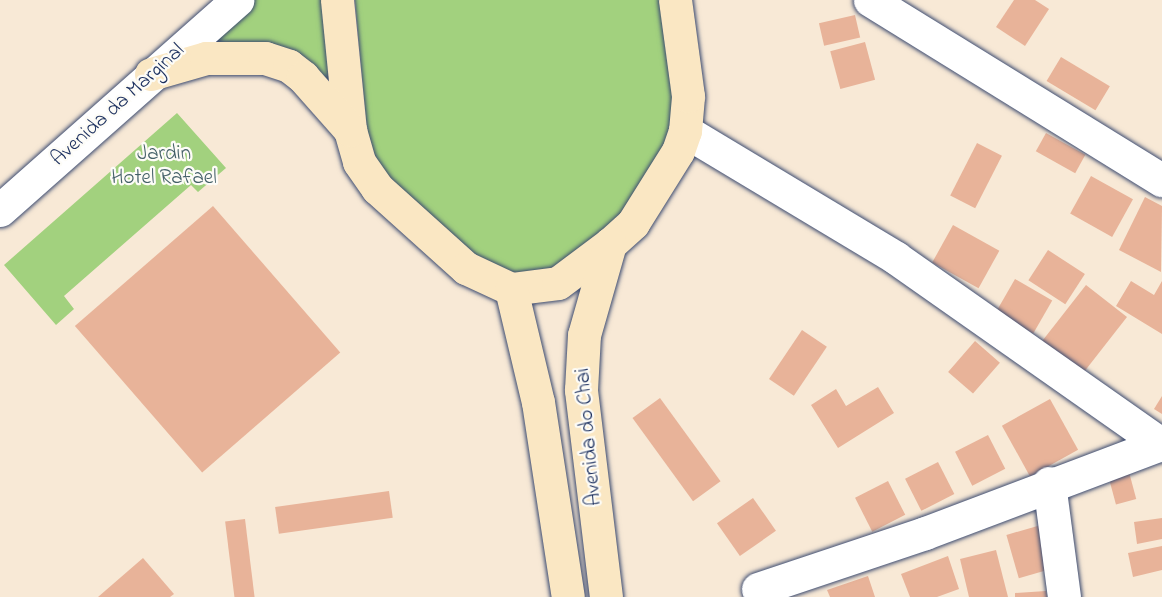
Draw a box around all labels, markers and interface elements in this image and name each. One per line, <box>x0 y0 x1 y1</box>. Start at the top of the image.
street label: Avenida da Marginal <box>46 38 190 172</box>
park label: Jardin Hotel Rafael <box>111 141 217 191</box>
street label: Avenida do Chai <box>570 367 608 507</box>

